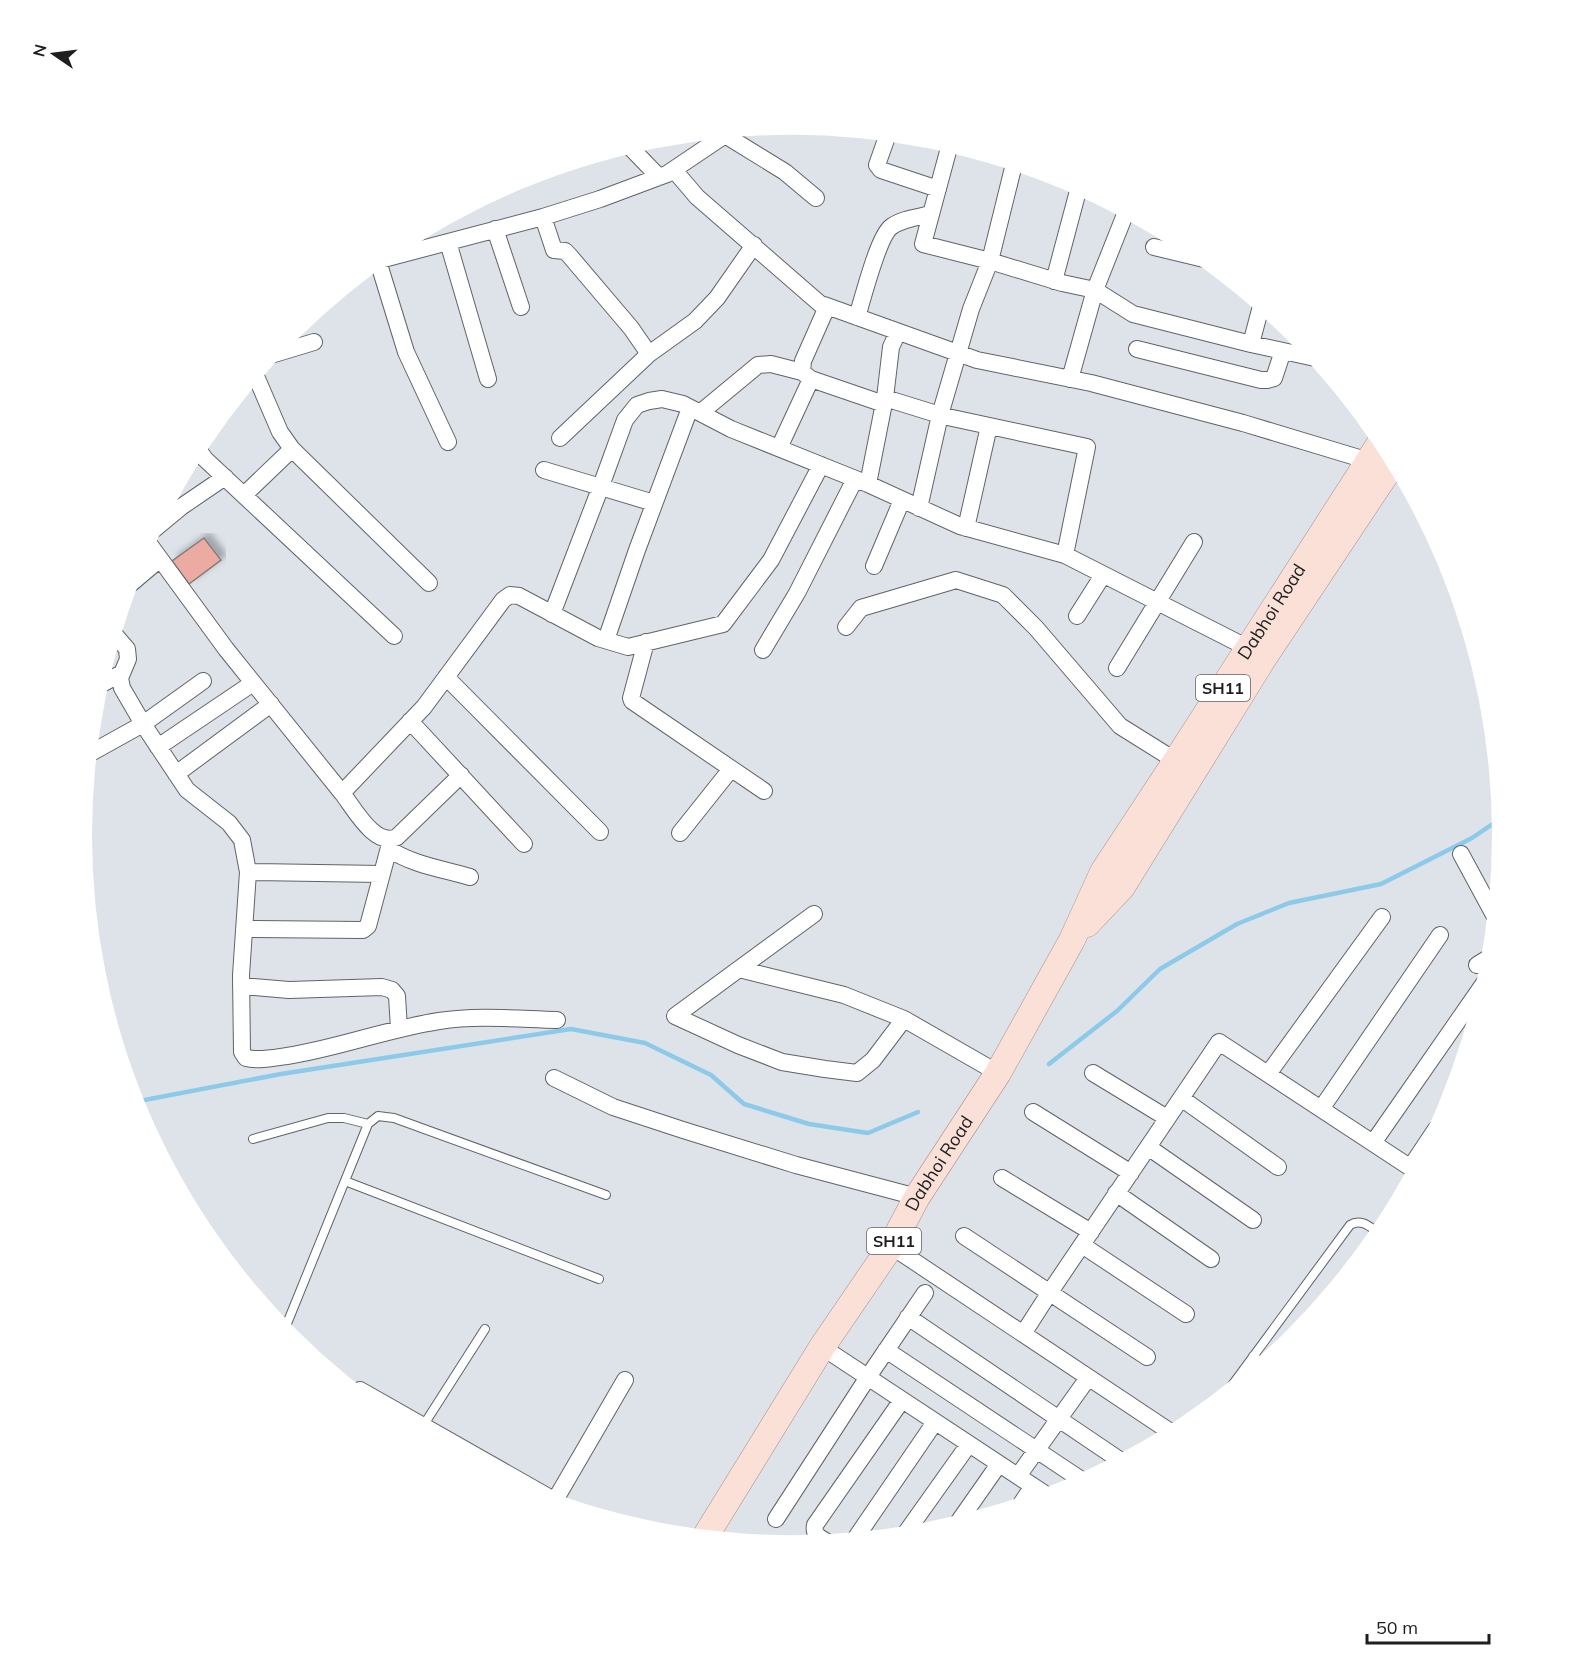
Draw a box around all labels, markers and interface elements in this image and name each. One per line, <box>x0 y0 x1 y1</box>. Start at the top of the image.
north arrow <box>24 24 84 84</box>
text: N <box>28 42 51 59</box>
street label: Dabhoi Road <box>1232 559 1310 664</box>
road number: SH11 <box>1196 675 1250 701</box>
street label: Dabhoi Road <box>900 1111 978 1215</box>
road number: SH11 <box>867 1228 921 1254</box>
scale bar <box>1367 1607 1488 1645</box>
text: 50 m <box>1376 1616 1418 1639</box>

